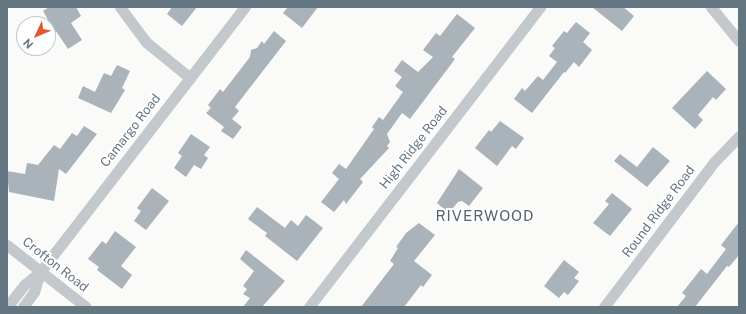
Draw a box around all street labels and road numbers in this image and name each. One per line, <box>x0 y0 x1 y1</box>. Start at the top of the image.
street label: Camargo Road <box>98 91 164 171</box>
street label: High Ridge Road <box>377 104 451 192</box>
street label: Round Ridge Road <box>619 163 699 261</box>
street label: Crofton Road <box>19 234 91 296</box>

